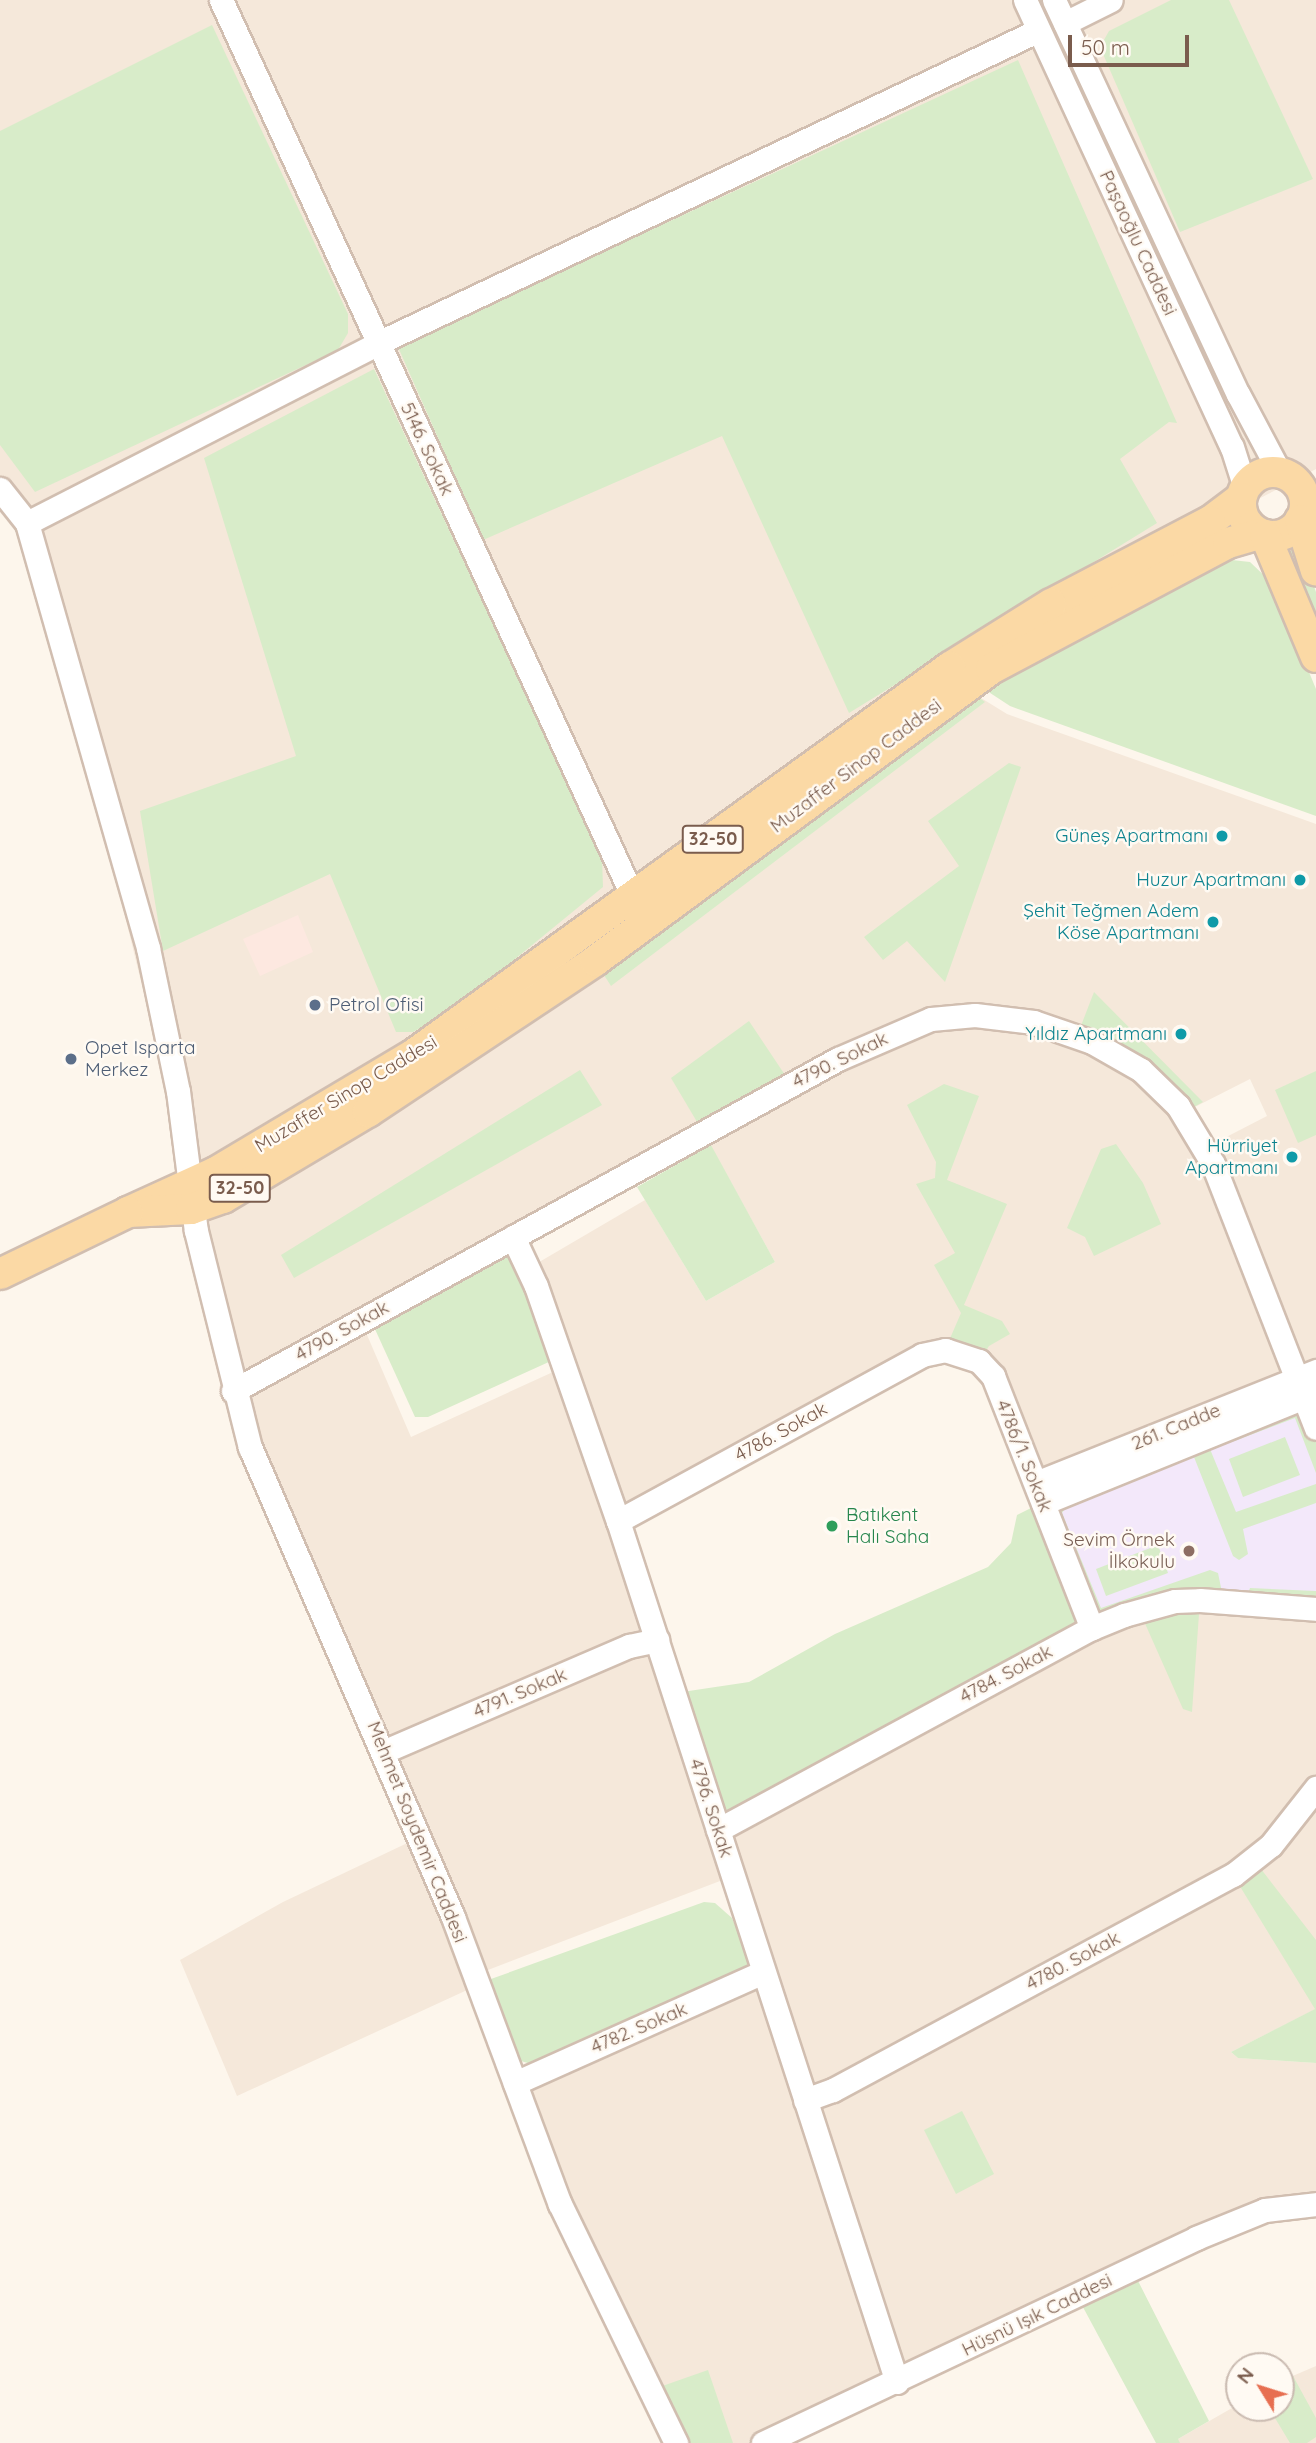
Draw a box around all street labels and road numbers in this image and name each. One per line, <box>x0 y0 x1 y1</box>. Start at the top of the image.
street label: Paşaoğlu Caddesi <box>1094 167 1182 319</box>
street label: 5146. Sokak <box>396 399 458 499</box>
street label: Muzaffer Sinop Caddesi <box>766 694 946 838</box>
road number: 32-50 <box>682 824 744 854</box>
street label: 4790. Sokak <box>788 1027 892 1093</box>
street label: Muzaffer Sinop Caddesi <box>251 1031 441 1157</box>
road number: 32-50 <box>208 1174 272 1203</box>
street label: 4790. Sokak <box>291 1296 393 1366</box>
street label: 4786/1. Sokak <box>991 1396 1057 1516</box>
street label: 4786. Sokak <box>731 1397 831 1467</box>
street label: 261. Cadde <box>1128 1399 1224 1455</box>
street label: 4784. Sokak <box>956 1640 1056 1708</box>
street label: 4791. Sokak <box>470 1663 570 1723</box>
street label: Mehmet Soydemir Caddesi <box>362 1718 472 1946</box>
street label: 4796. Sokak <box>684 1756 738 1860</box>
street label: 4780. Sokak <box>1022 1927 1124 1995</box>
street label: 4782. Sokak <box>587 1997 691 2059</box>
street label: Hüsnü Işık Caddesi <box>958 2269 1116 2361</box>

